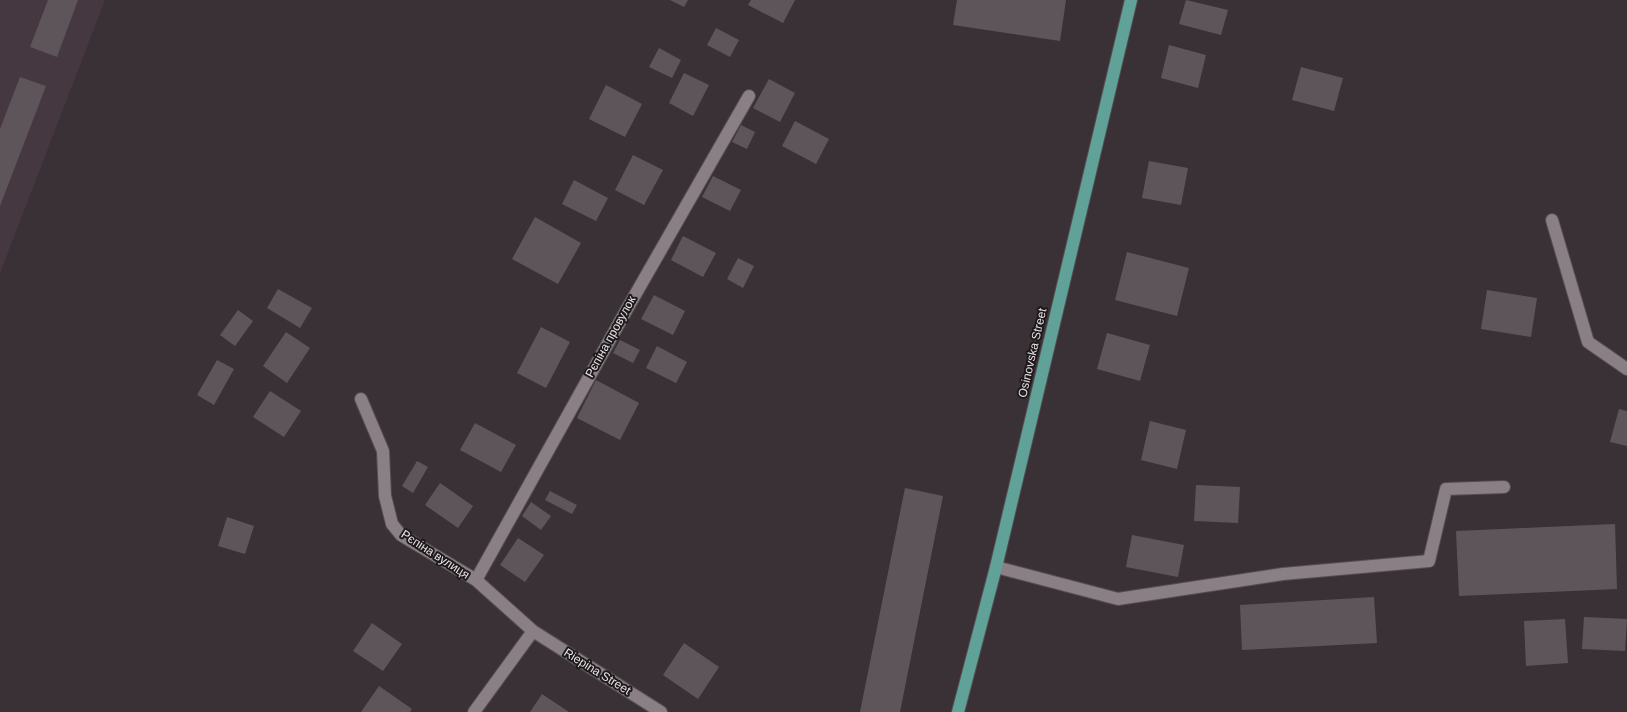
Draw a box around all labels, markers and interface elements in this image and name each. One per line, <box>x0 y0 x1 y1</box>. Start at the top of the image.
street label: Рєпіна провулок <box>583 294 639 380</box>
street label: Osinovska Street <box>1016 307 1050 399</box>
street label: Рєпіна вулиця <box>398 527 472 583</box>
street label: Riepina Street <box>561 646 633 698</box>

